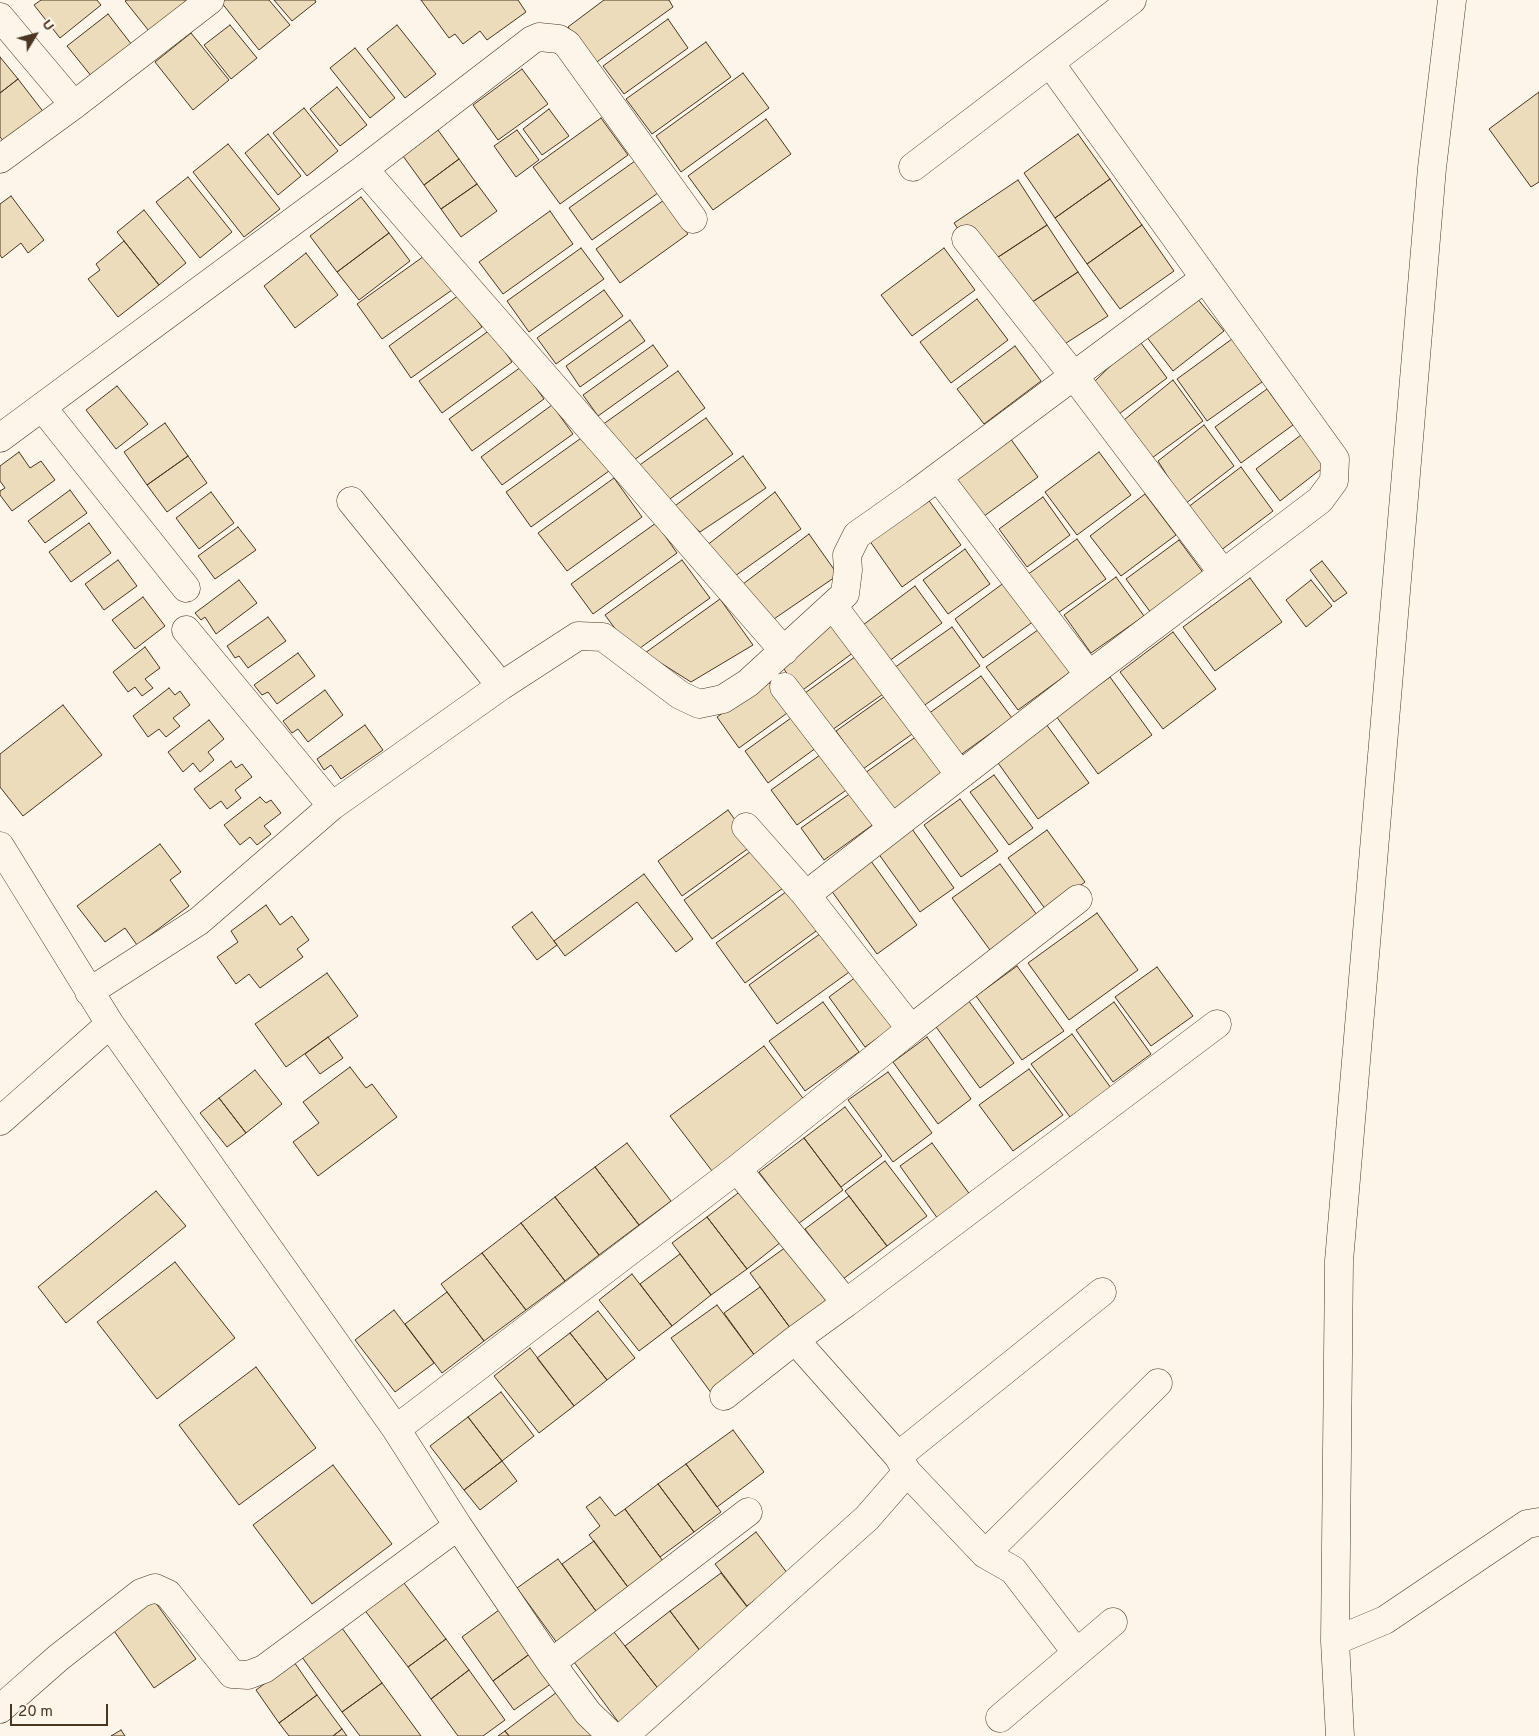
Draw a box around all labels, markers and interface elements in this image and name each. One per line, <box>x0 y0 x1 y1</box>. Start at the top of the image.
north arrow <box>10 10 60 60</box>
text: U <box>38 17 57 35</box>
scale bar <box>12 1694 110 1726</box>
text: 20 m <box>18 1703 53 1722</box>

